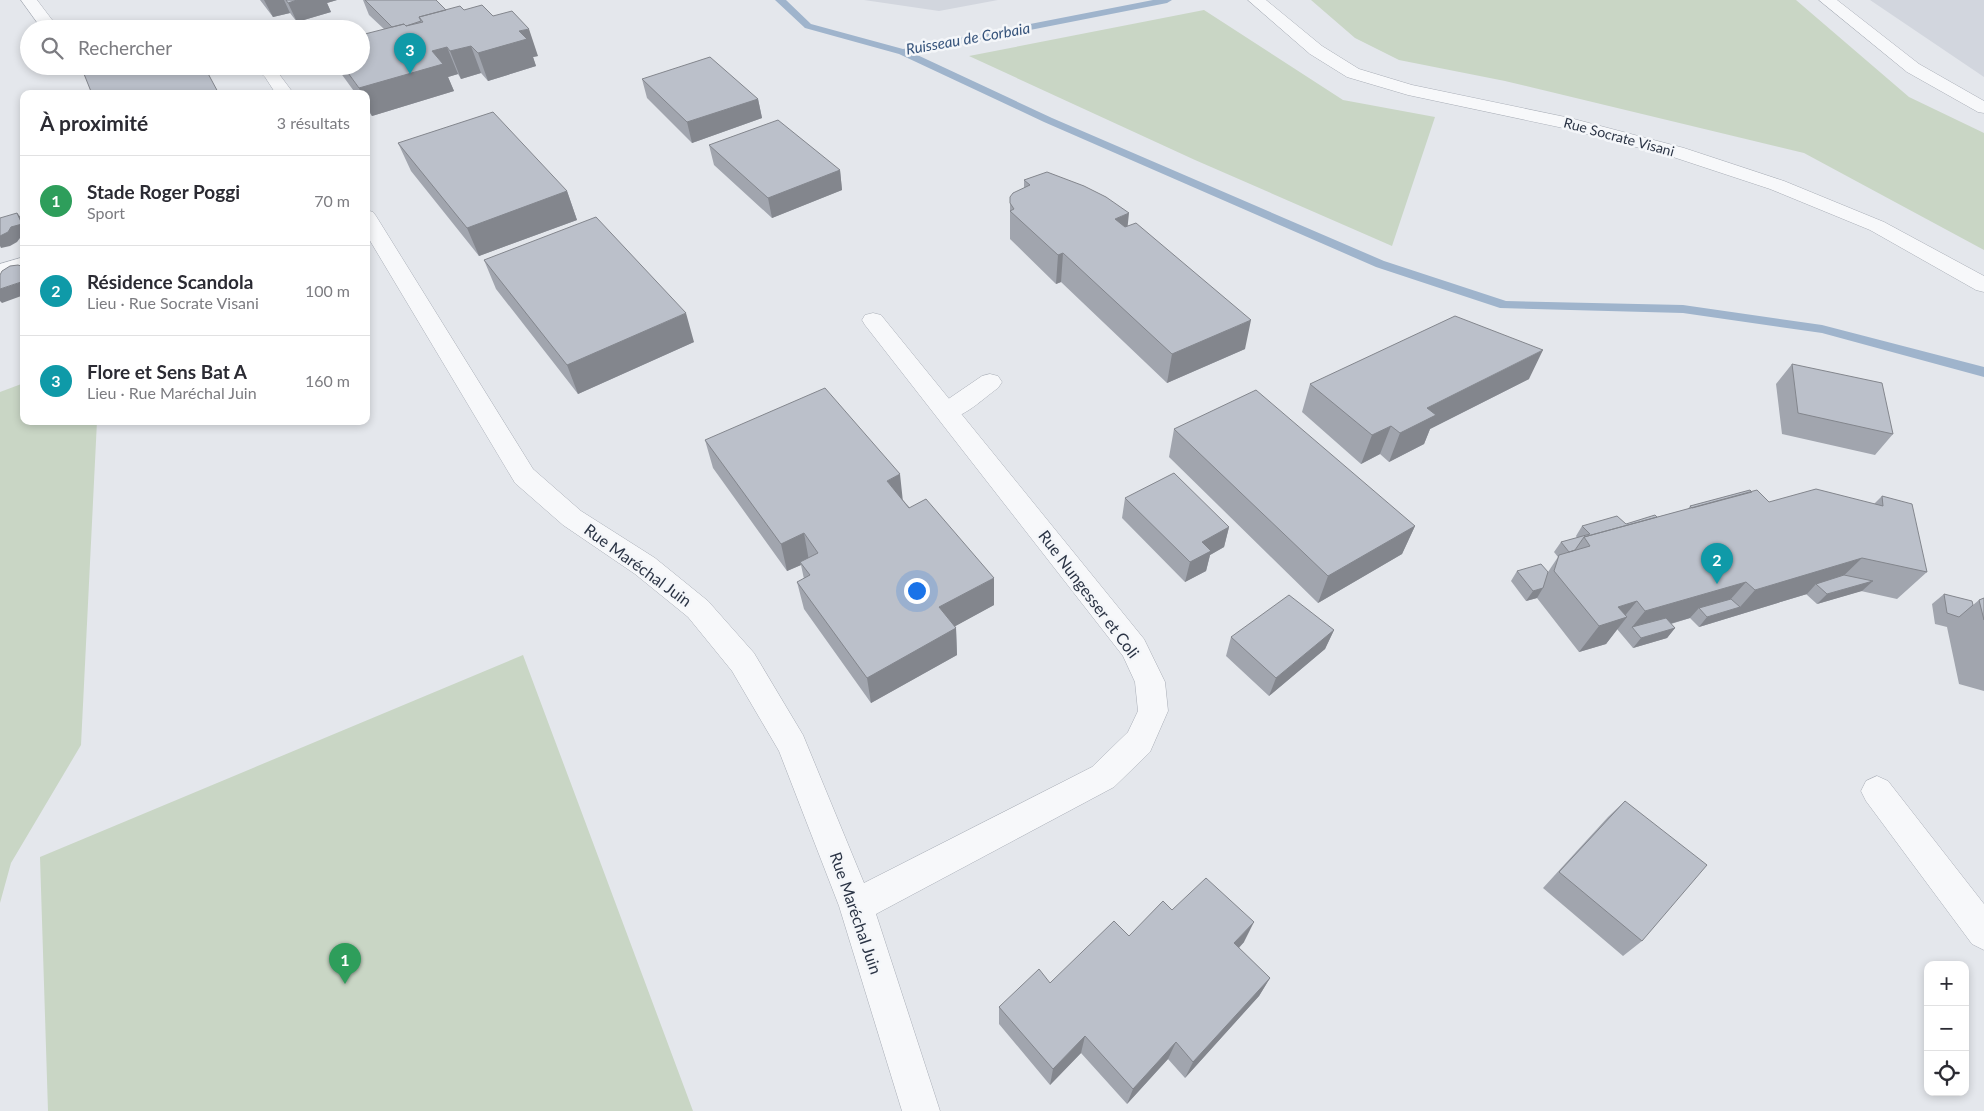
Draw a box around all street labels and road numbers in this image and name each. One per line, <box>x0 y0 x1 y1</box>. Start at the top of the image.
street label: Rue Socrate Visani <box>1562 114 1676 159</box>
street label: Rue Maréchal Juin <box>581 519 696 610</box>
street label: Rue Nungesser et Coli <box>1035 526 1144 661</box>
street label: Rue Maréchal Juin <box>827 849 886 976</box>

